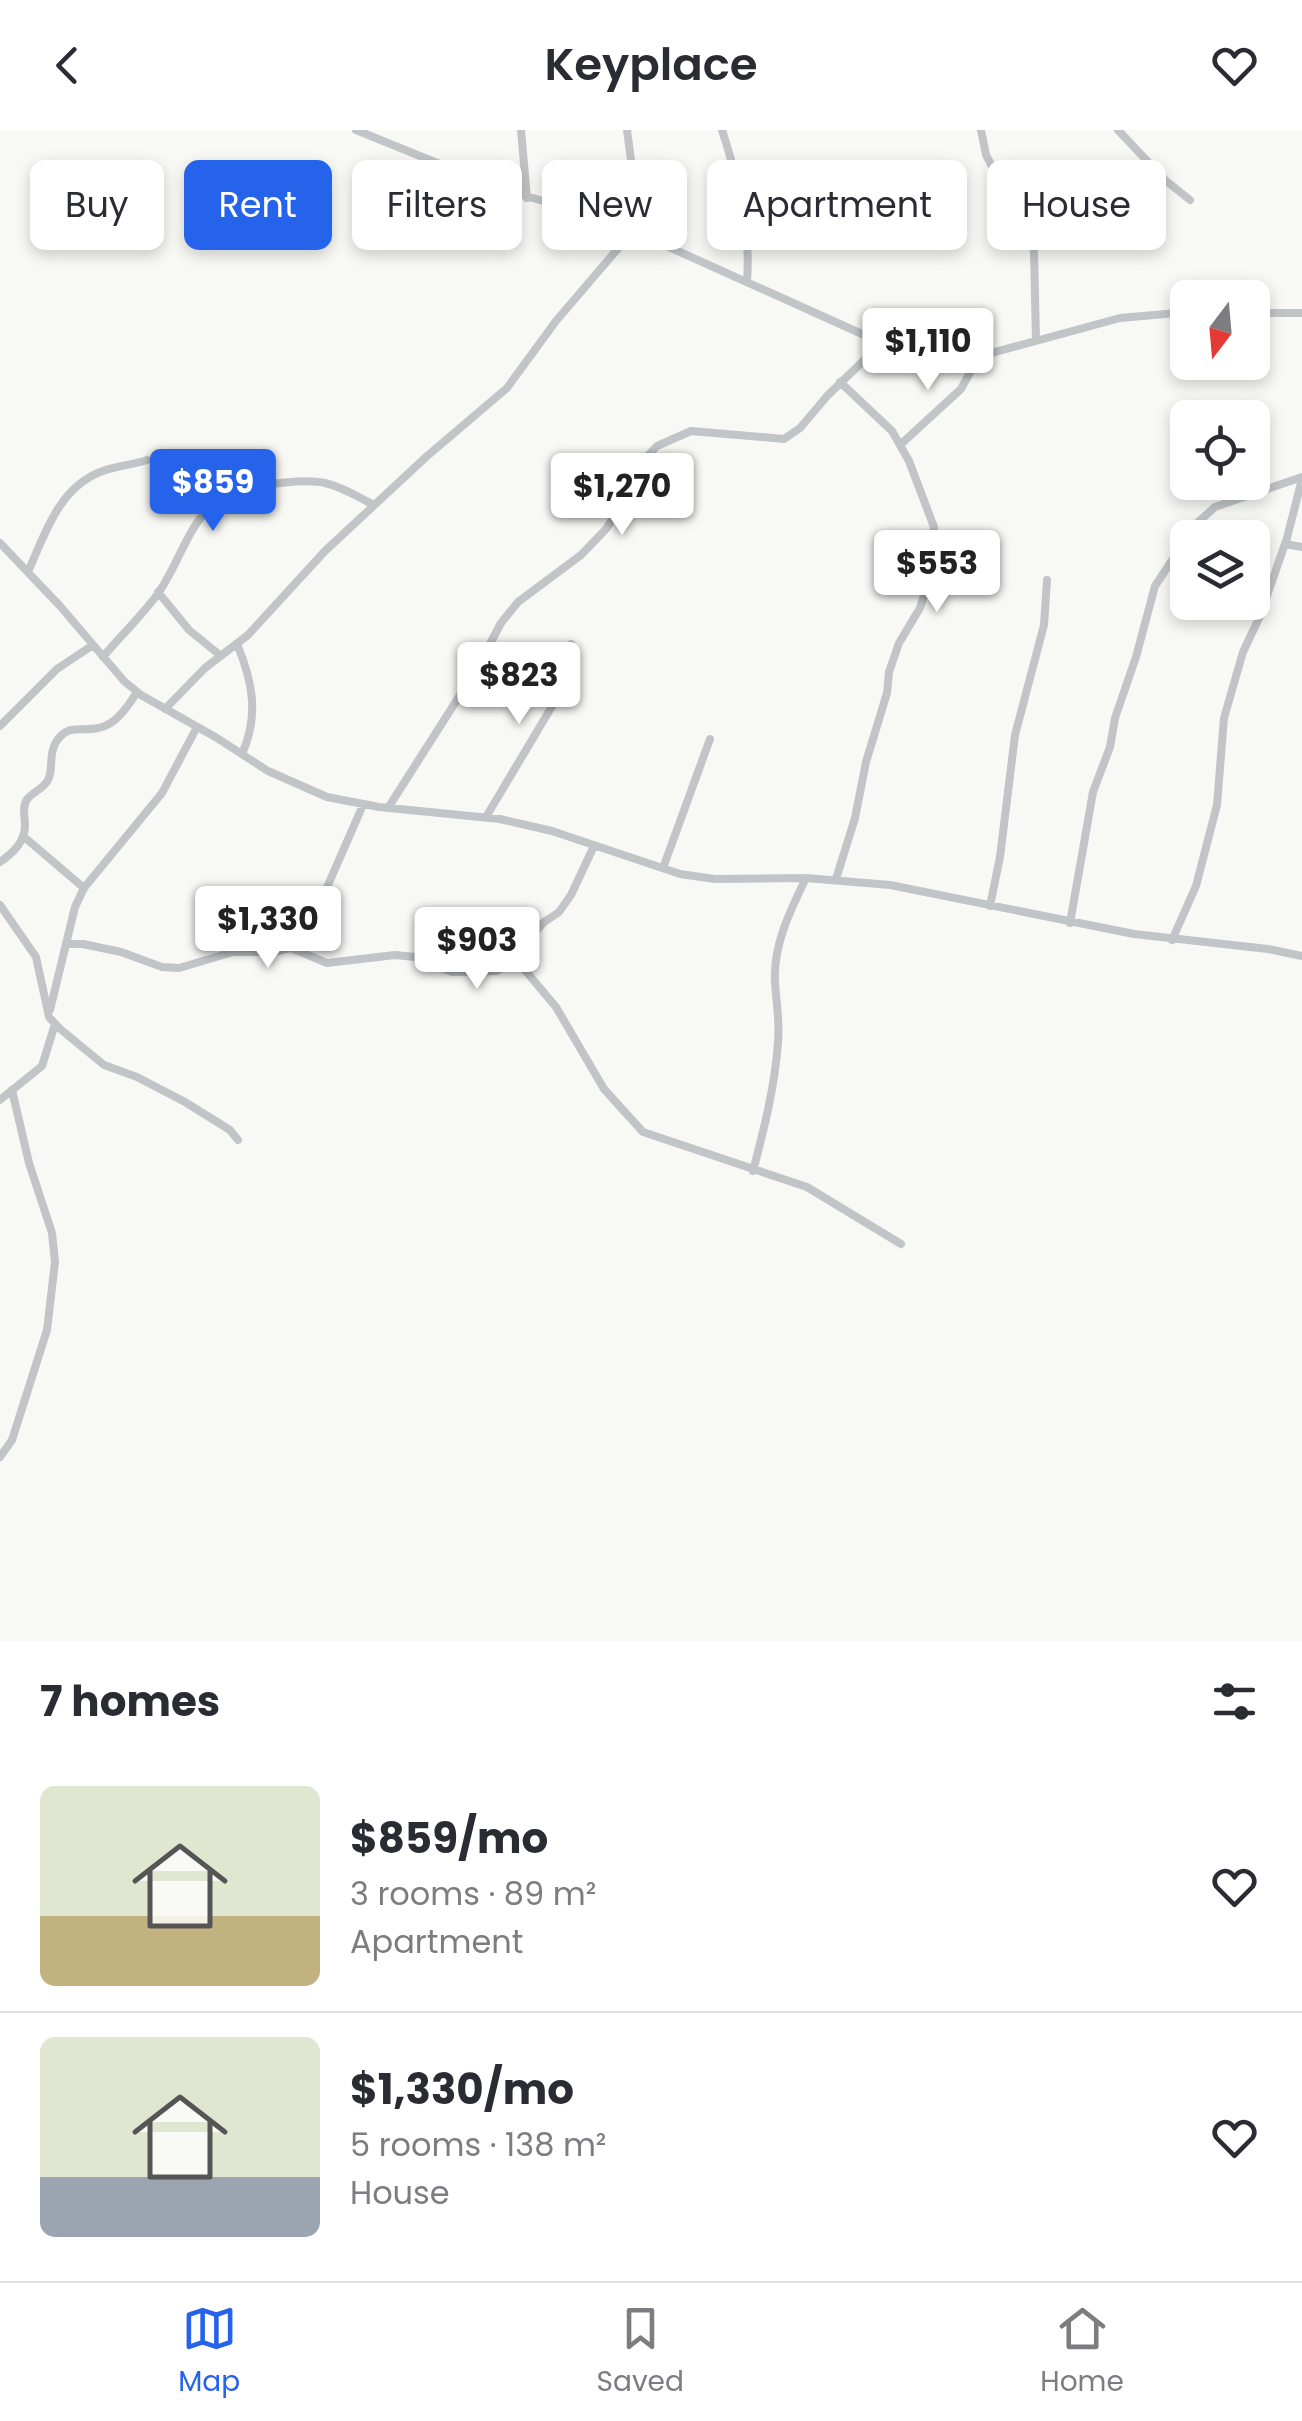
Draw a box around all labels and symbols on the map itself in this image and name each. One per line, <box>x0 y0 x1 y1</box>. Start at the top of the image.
north arrow <box>1170 280 1270 380</box>
pin: $1,110 <box>847 308 1009 393</box>
pin: $859 <box>154 449 272 534</box>
pin: $1,270 <box>541 453 703 538</box>
pin: $553 <box>878 530 996 615</box>
pin: $823 <box>460 642 578 727</box>
pin: $1,330 <box>187 886 349 971</box>
pin: $903 <box>418 907 536 992</box>

